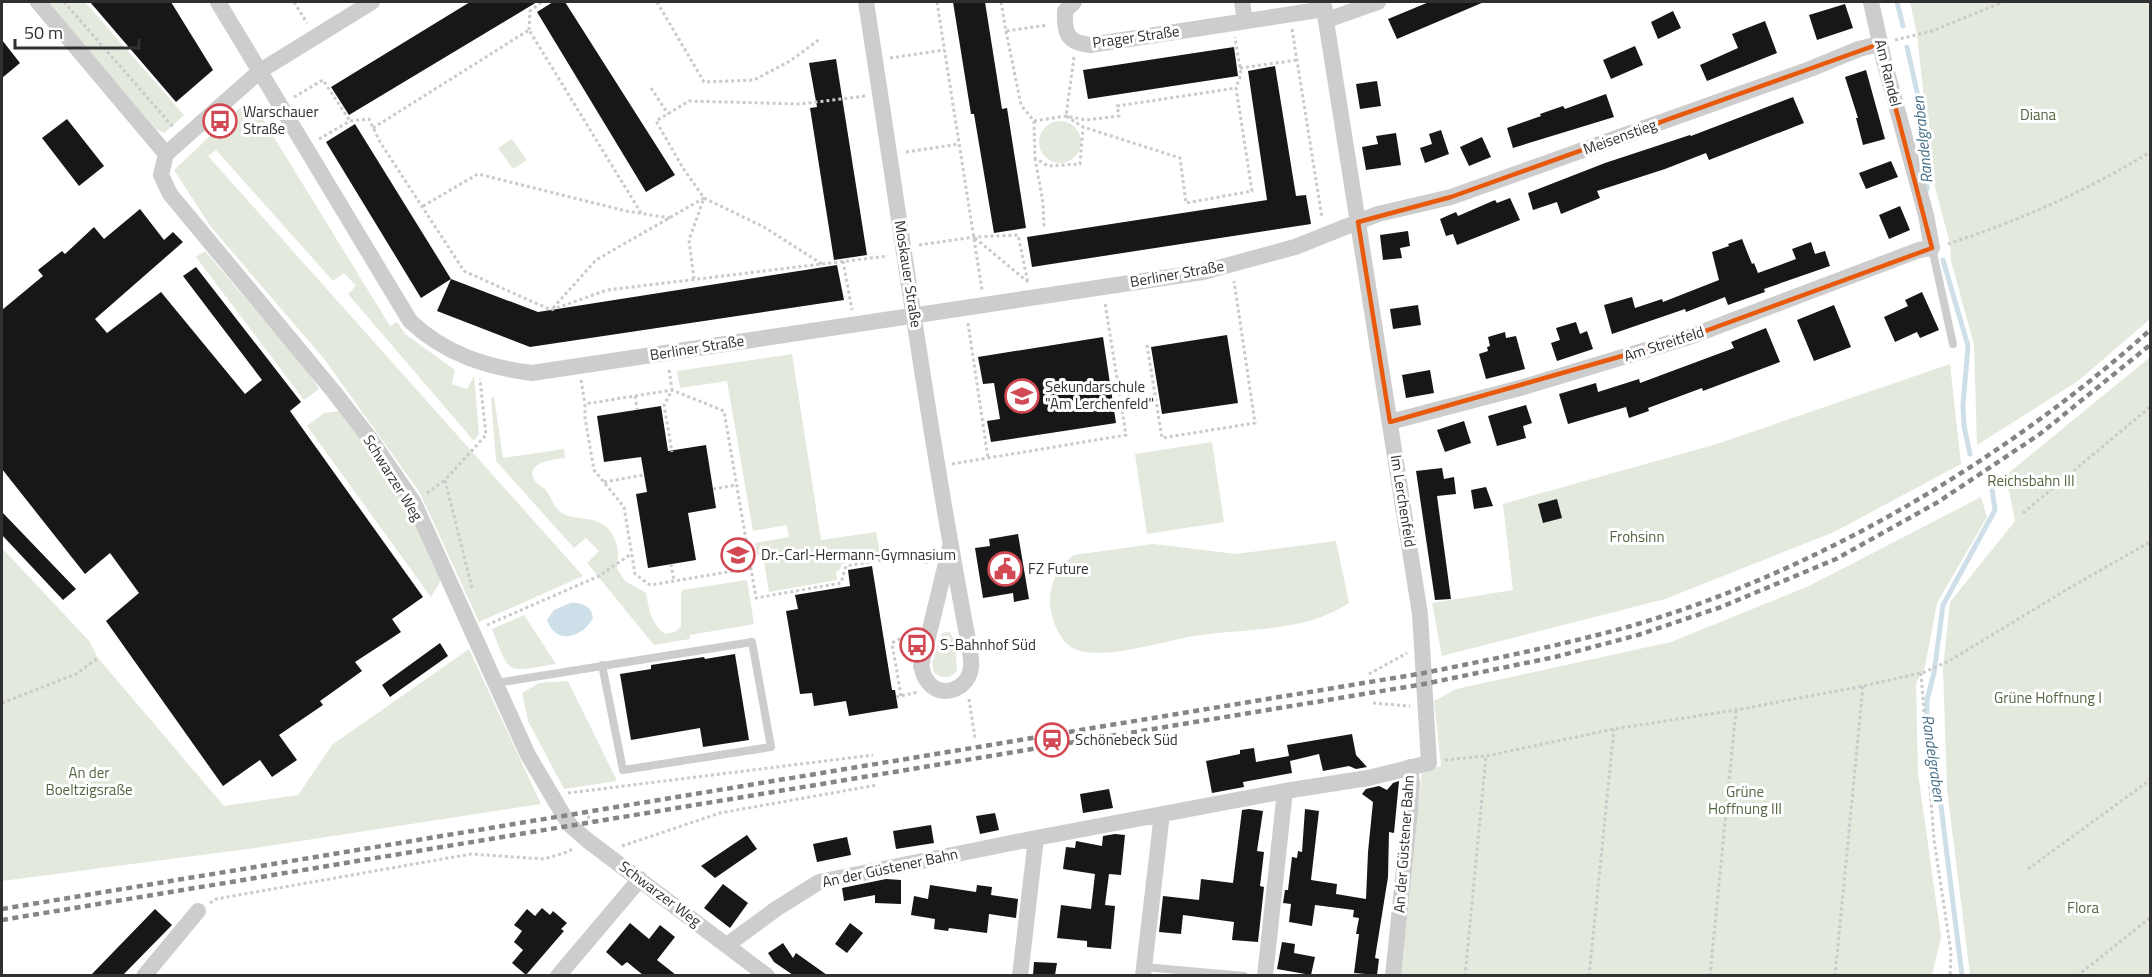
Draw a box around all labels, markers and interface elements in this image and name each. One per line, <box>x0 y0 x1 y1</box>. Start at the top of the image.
scale bar <box>15 12 140 50</box>
text: 50 m <box>24 19 63 46</box>
street label: Prager Straße <box>1091 19 1181 54</box>
street label: Am Randel <box>1869 37 1908 109</box>
water label: Randelgraben <box>1905 94 1939 185</box>
place label: Warschauer Straße <box>243 100 319 140</box>
bus stop icon: Warschauer Straße <box>202 103 238 139</box>
park label: Diana <box>2020 103 2057 126</box>
street label: Meisenstieg <box>1580 112 1660 160</box>
street label: Moskauer Straße <box>889 219 928 329</box>
street label: Berliner Straße <box>1128 254 1226 293</box>
street label: Am Streitfeld <box>1621 320 1707 367</box>
street label: Berliner Straße <box>648 329 746 366</box>
place label: Sekundarschule "Am Lerchenfeld" <box>1045 375 1154 415</box>
school or university icon: Sekundarschule "Am Lerchenfeld" <box>1004 378 1040 414</box>
street label: Schwarzer Weg <box>358 430 429 526</box>
street label: Im Lerchenfeld <box>1385 453 1422 549</box>
park label: Reichsbahn III <box>1987 469 2075 492</box>
park label: Frohsinn <box>1610 525 1664 548</box>
school or university icon: Dr.-Carl-Hermann-Gymnasium <box>720 537 756 573</box>
place label: Dr.-Carl-Hermann-Gymnasium <box>761 543 956 566</box>
public building icon: FZ Future <box>987 551 1023 587</box>
place label: FZ Future <box>1028 557 1089 580</box>
bus stop icon: S-Bahnhof Süd <box>899 627 935 663</box>
place label: S-Bahnhof Süd <box>940 633 1036 656</box>
park label: Grüne Hoffnung I <box>1994 686 2102 709</box>
water label: Randelgraben <box>1916 713 1952 804</box>
station icon: Schönebeck Süd <box>1034 722 1070 758</box>
place label: Schönebeck Süd <box>1075 728 1178 751</box>
park label: An der Boeltzigsraße <box>45 761 133 801</box>
street label: An der Güstener Bahn <box>1387 774 1420 914</box>
park label: Grüne Hoffnung III <box>1708 780 1782 820</box>
street label: An der Güstener Bahn <box>820 842 960 893</box>
street label: Schwarzer Weg <box>614 855 707 932</box>
park label: Flora <box>2067 896 2099 919</box>

